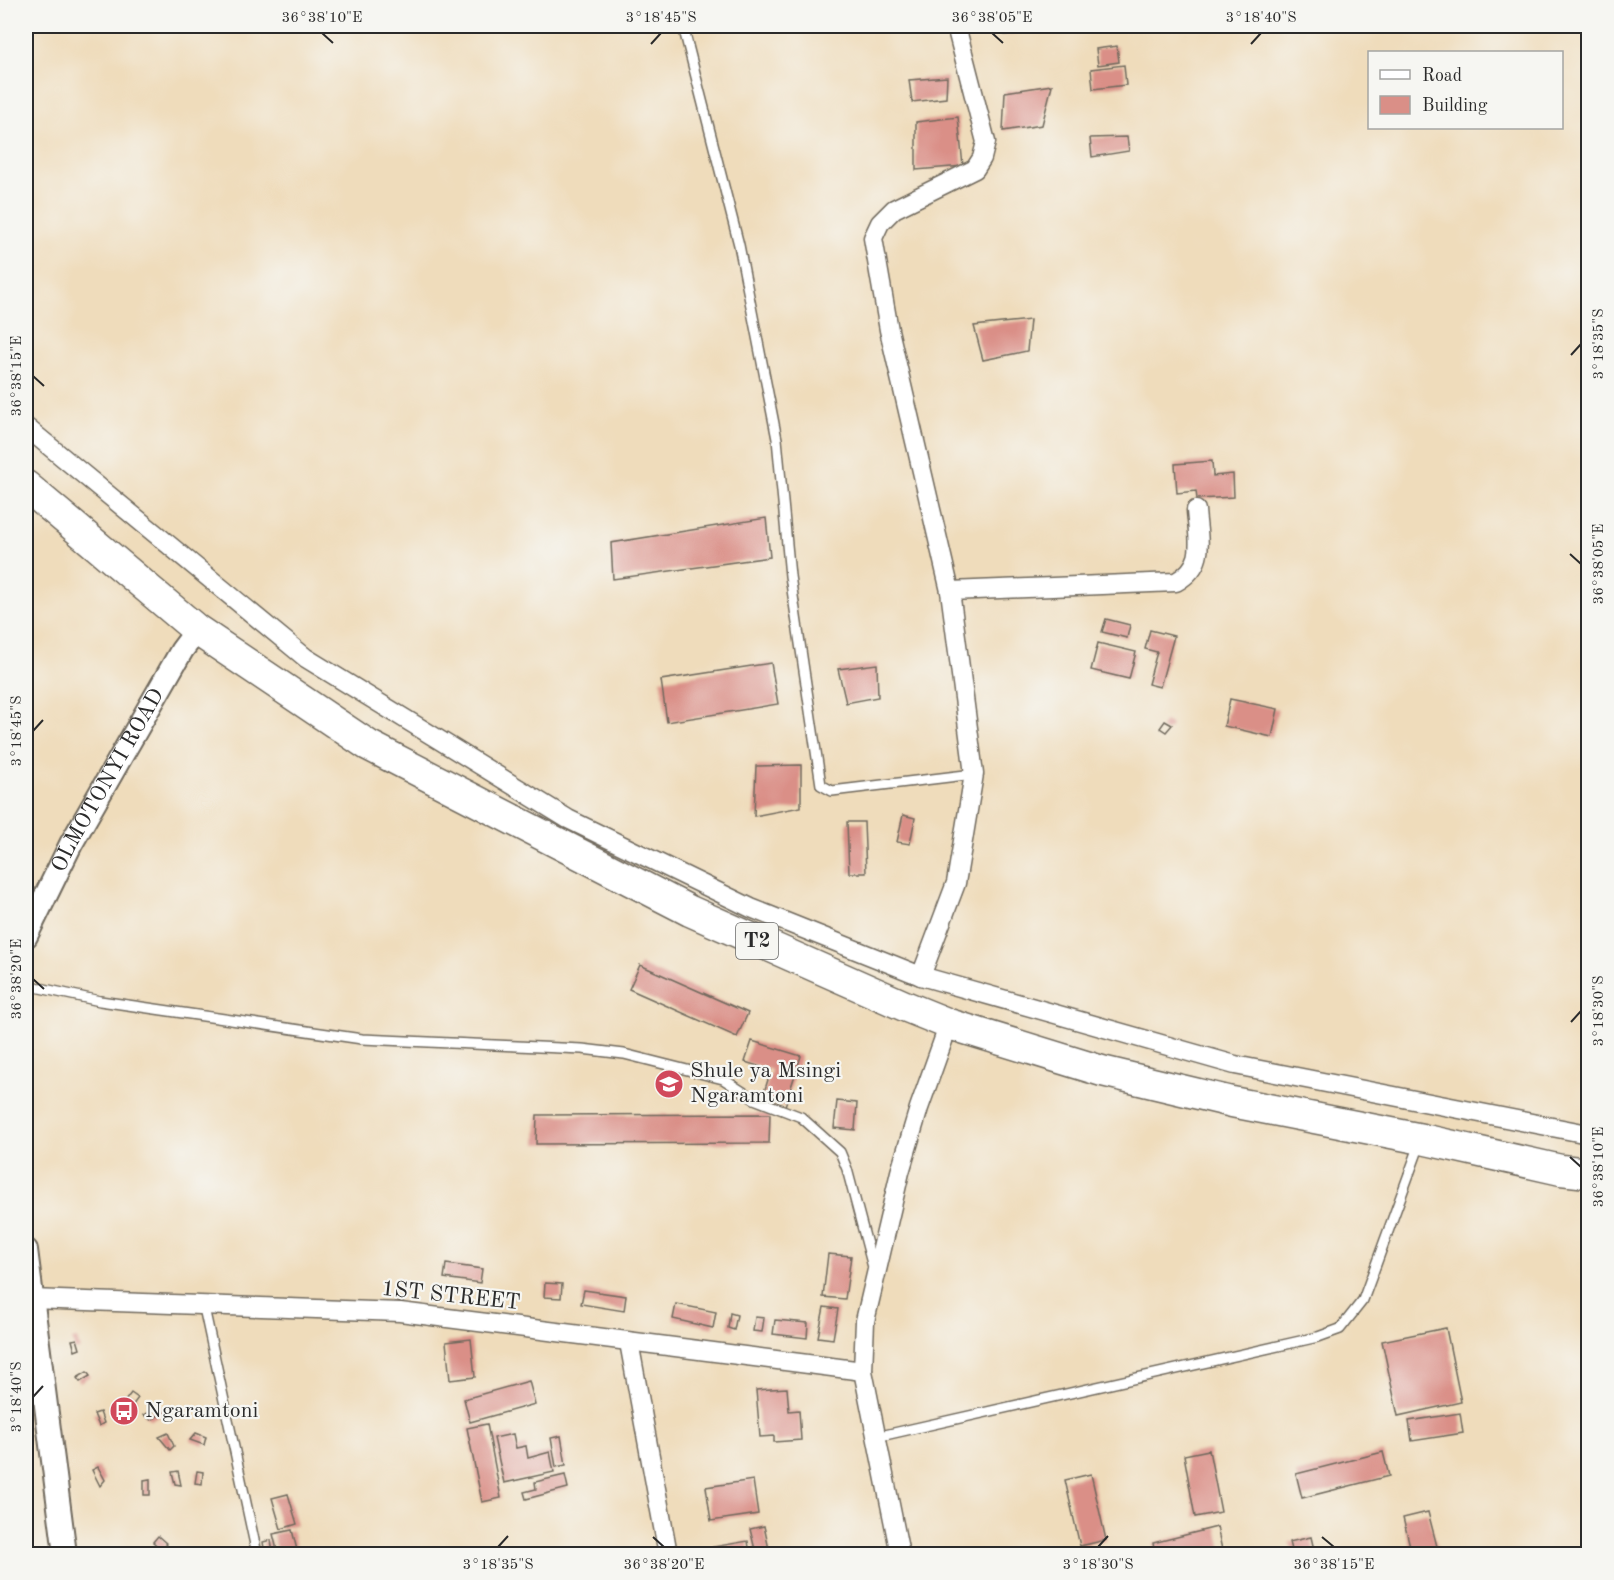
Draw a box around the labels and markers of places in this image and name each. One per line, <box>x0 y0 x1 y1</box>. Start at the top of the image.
place label: Shule ya Msingi Ngaramtoni <box>690 1060 841 1107</box>
school or university icon: Shule ya Msingi Ngaramtoni <box>653 1068 685 1100</box>
bus stop icon: Ngaramtoni <box>108 1395 140 1427</box>
place label: Ngaramtoni <box>145 1400 259 1422</box>

